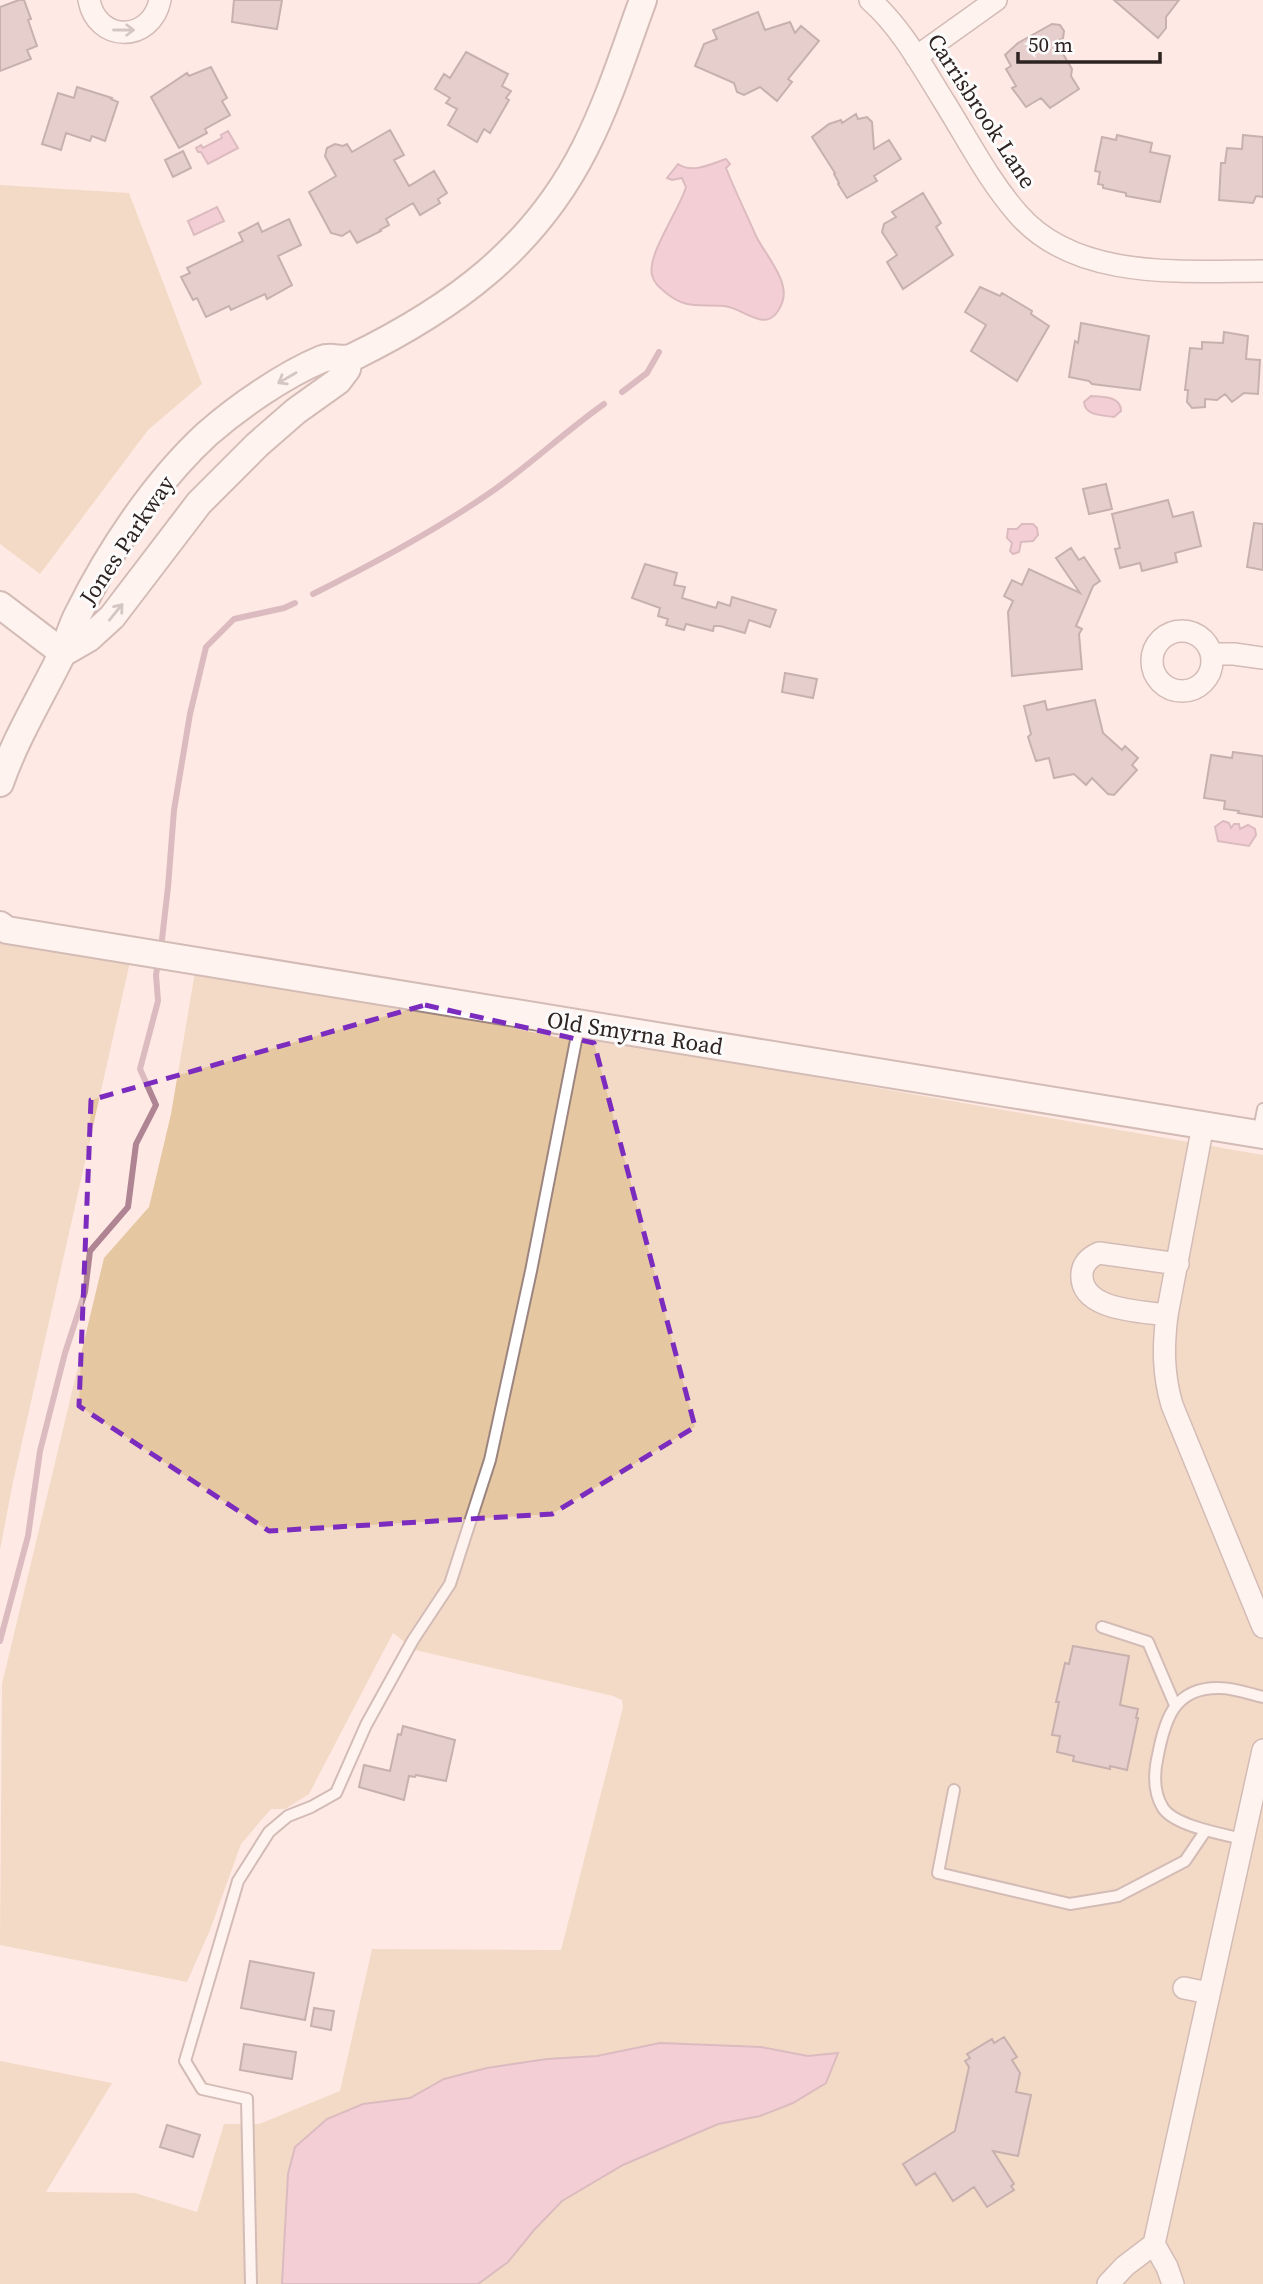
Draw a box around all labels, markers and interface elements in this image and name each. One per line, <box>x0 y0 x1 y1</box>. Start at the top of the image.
scale bar <box>1018 21 1160 65</box>
one-way arrow <box>112 23 135 37</box>
street label: Carrisbrook Lane <box>920 27 1044 195</box>
text: 50 m <box>1028 30 1073 59</box>
one-way arrow <box>277 371 297 385</box>
street label: Jones Parkway <box>71 469 182 612</box>
one-way arrow <box>108 603 124 621</box>
street label: Old Smyrna Road <box>545 1003 725 1063</box>

